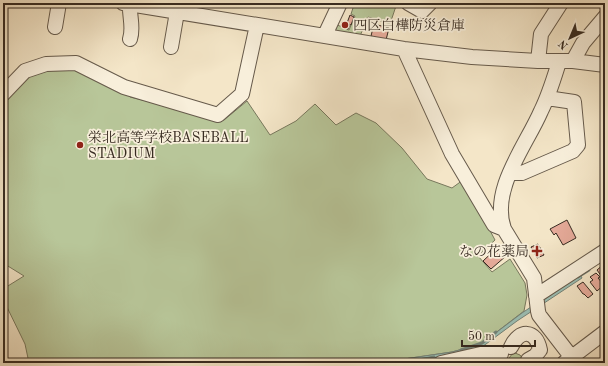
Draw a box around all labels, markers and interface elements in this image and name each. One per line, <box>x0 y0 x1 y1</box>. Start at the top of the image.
place label: 四区白樺防災倉庫 <box>353 18 465 33</box>
north arrow <box>550 18 590 58</box>
marker: 四区白樺防災倉庫 <box>340 20 350 30</box>
text: N <box>557 37 571 51</box>
place label: 栄北高等学校BASEBALL STADIUM <box>88 130 249 161</box>
marker: 栄北高等学校BASEBALL STADIUM <box>75 140 85 150</box>
place label: なの花薬局 <box>459 244 529 259</box>
marker: なの花薬局 <box>532 246 542 256</box>
scale bar <box>462 322 535 348</box>
text: 50 m <box>468 330 495 343</box>

